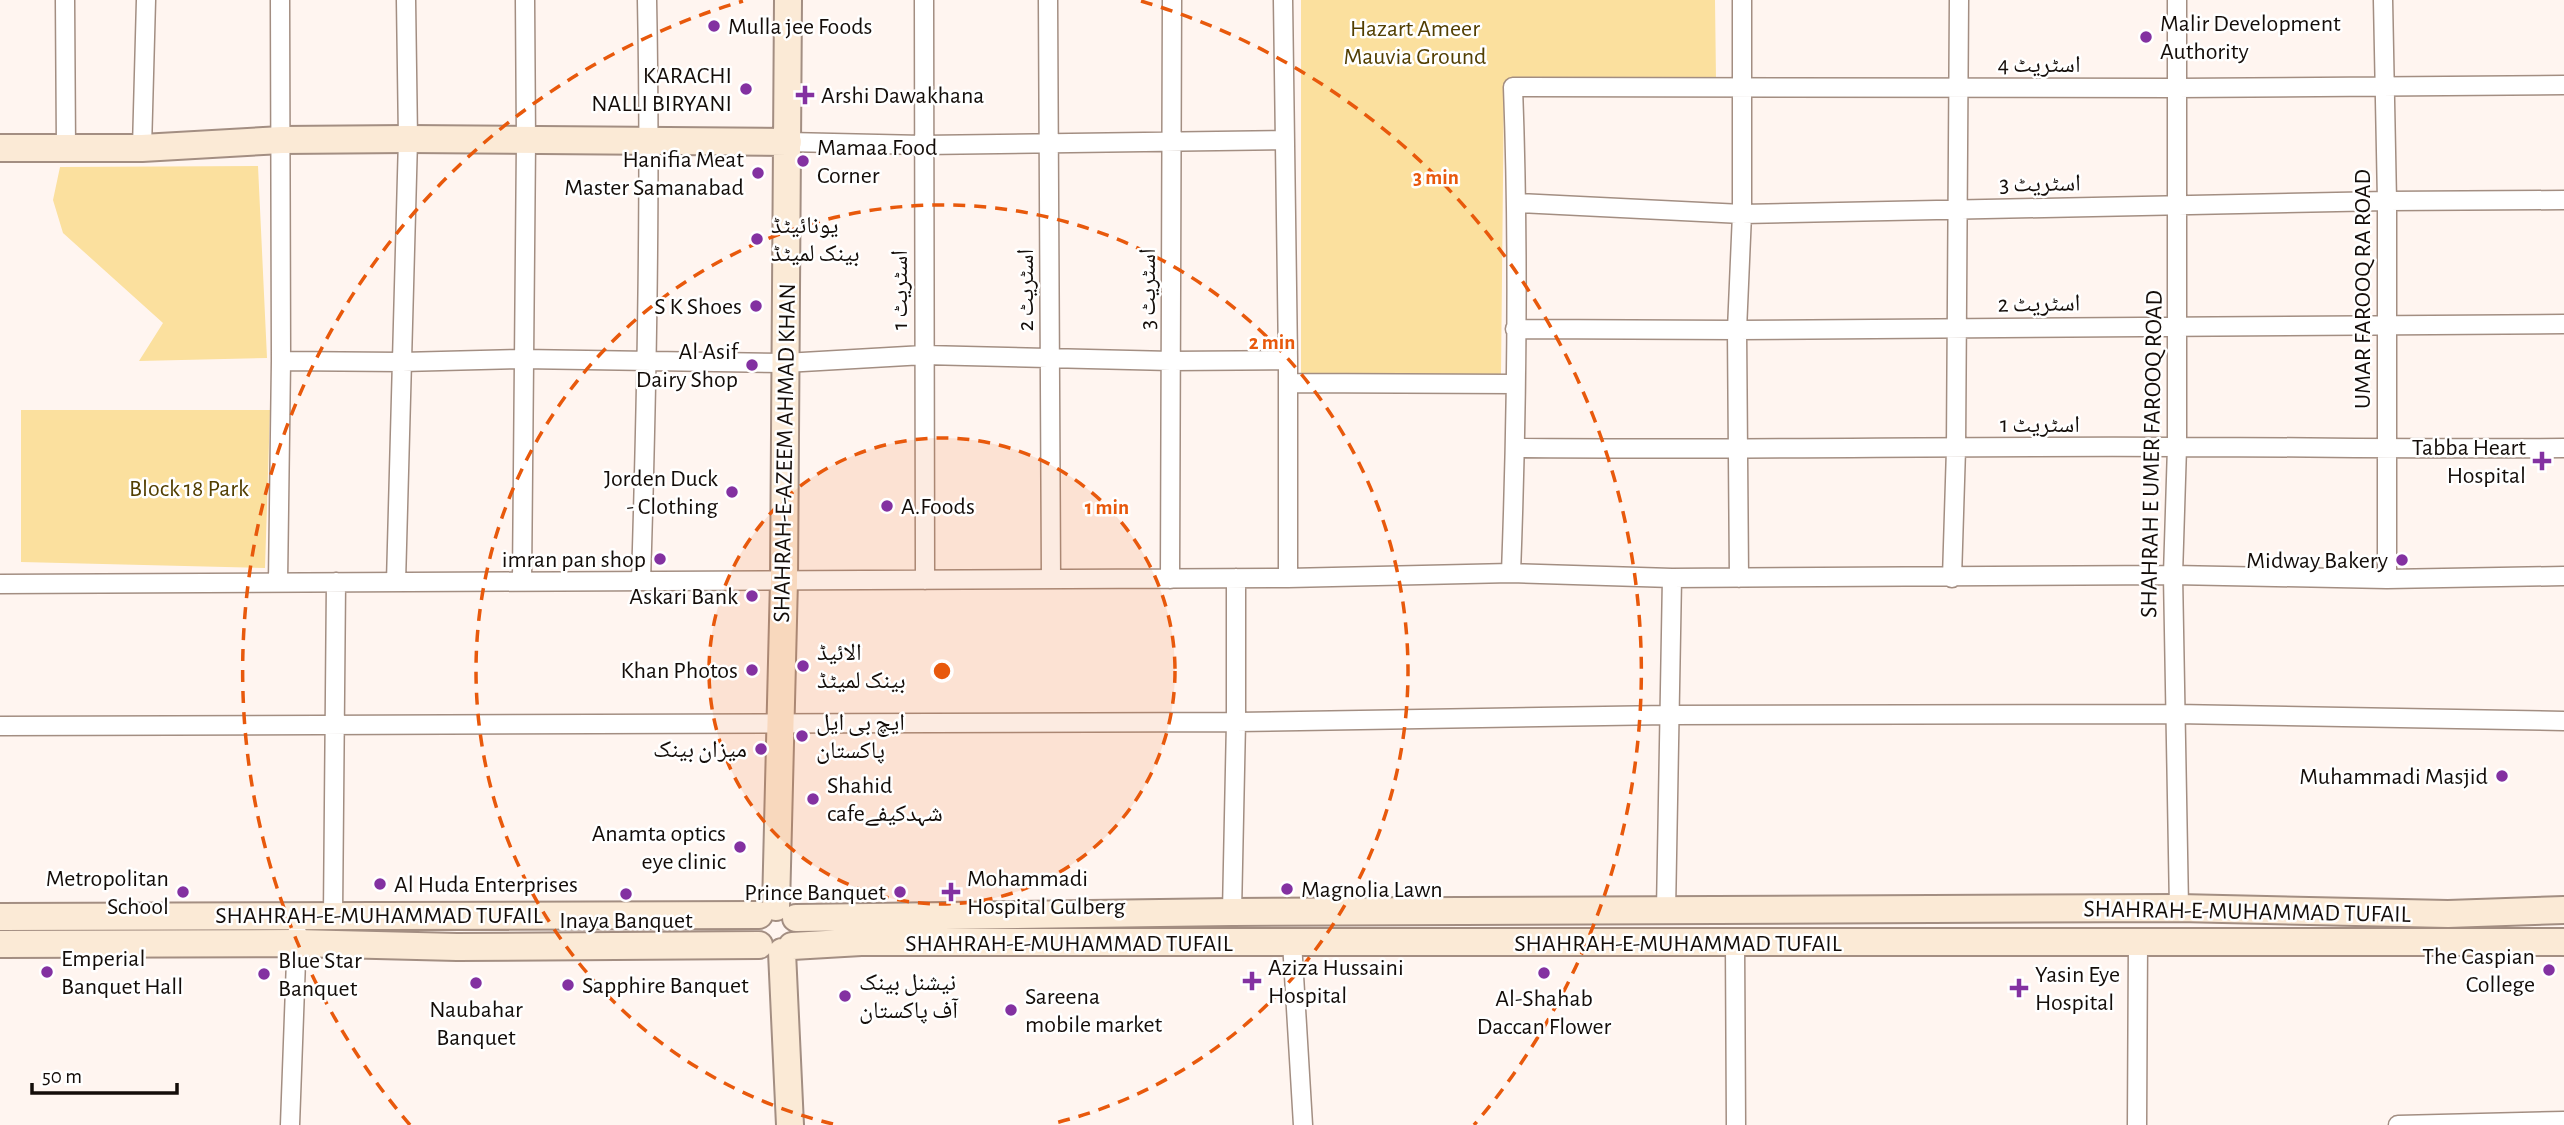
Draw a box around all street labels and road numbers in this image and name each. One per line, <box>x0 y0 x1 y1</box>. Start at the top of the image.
street label: اسٹریٹ 4 <box>1997 53 2081 77</box>
street label: UMAR FAROOQ RA ROAD <box>2351 169 2375 409</box>
street label: اسٹریٹ 3 <box>1999 171 2081 197</box>
street label: اسٹریٹ 3 <box>1136 248 1160 330</box>
street label: اسٹریٹ 2 <box>1014 249 1038 331</box>
street label: اسٹریٹ 1 <box>888 250 912 330</box>
street label: SHAHRAH-E-AZEEM AHMAD KHAN <box>770 283 800 623</box>
street label: SHAHRAH E UMER FAROOQ ROAD <box>2137 290 2167 618</box>
street label: اسٹریٹ 2 <box>1998 291 2081 317</box>
street label: اسٹریٹ 1 <box>2000 413 2080 437</box>
street label: SHAHRAH-E-MUHAMMAD TUFAIL <box>2083 897 2411 927</box>
street label: SHAHRAH-E-MUHAMMAD TUFAIL <box>215 904 543 928</box>
street label: SHAHRAH-E-MUHAMMAD TUFAIL <box>905 932 1233 956</box>
street label: SHAHRAH-E-MUHAMMAD TUFAIL <box>1514 932 1842 956</box>

